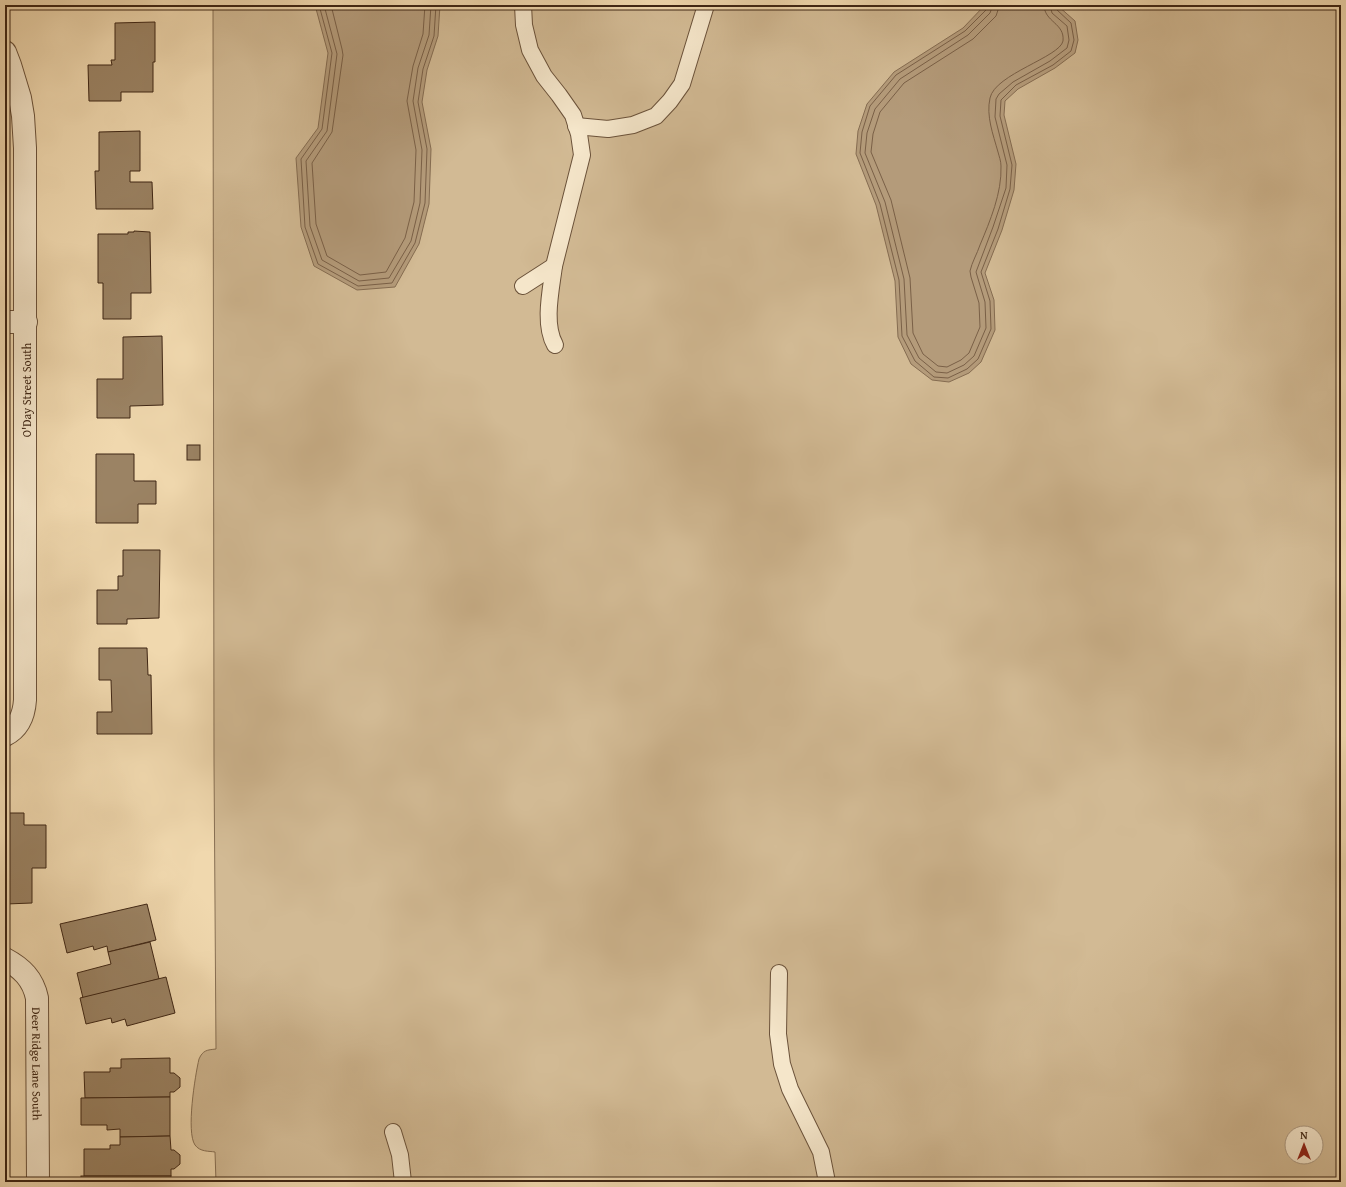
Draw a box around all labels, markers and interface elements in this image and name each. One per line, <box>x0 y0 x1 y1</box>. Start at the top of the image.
street label: O'Day Street South <box>18 343 35 437</box>
street label: Deer Ridge Lane South <box>29 1007 46 1121</box>
north arrow <box>1284 1125 1324 1165</box>
text: N <box>1300 1127 1308 1143</box>

